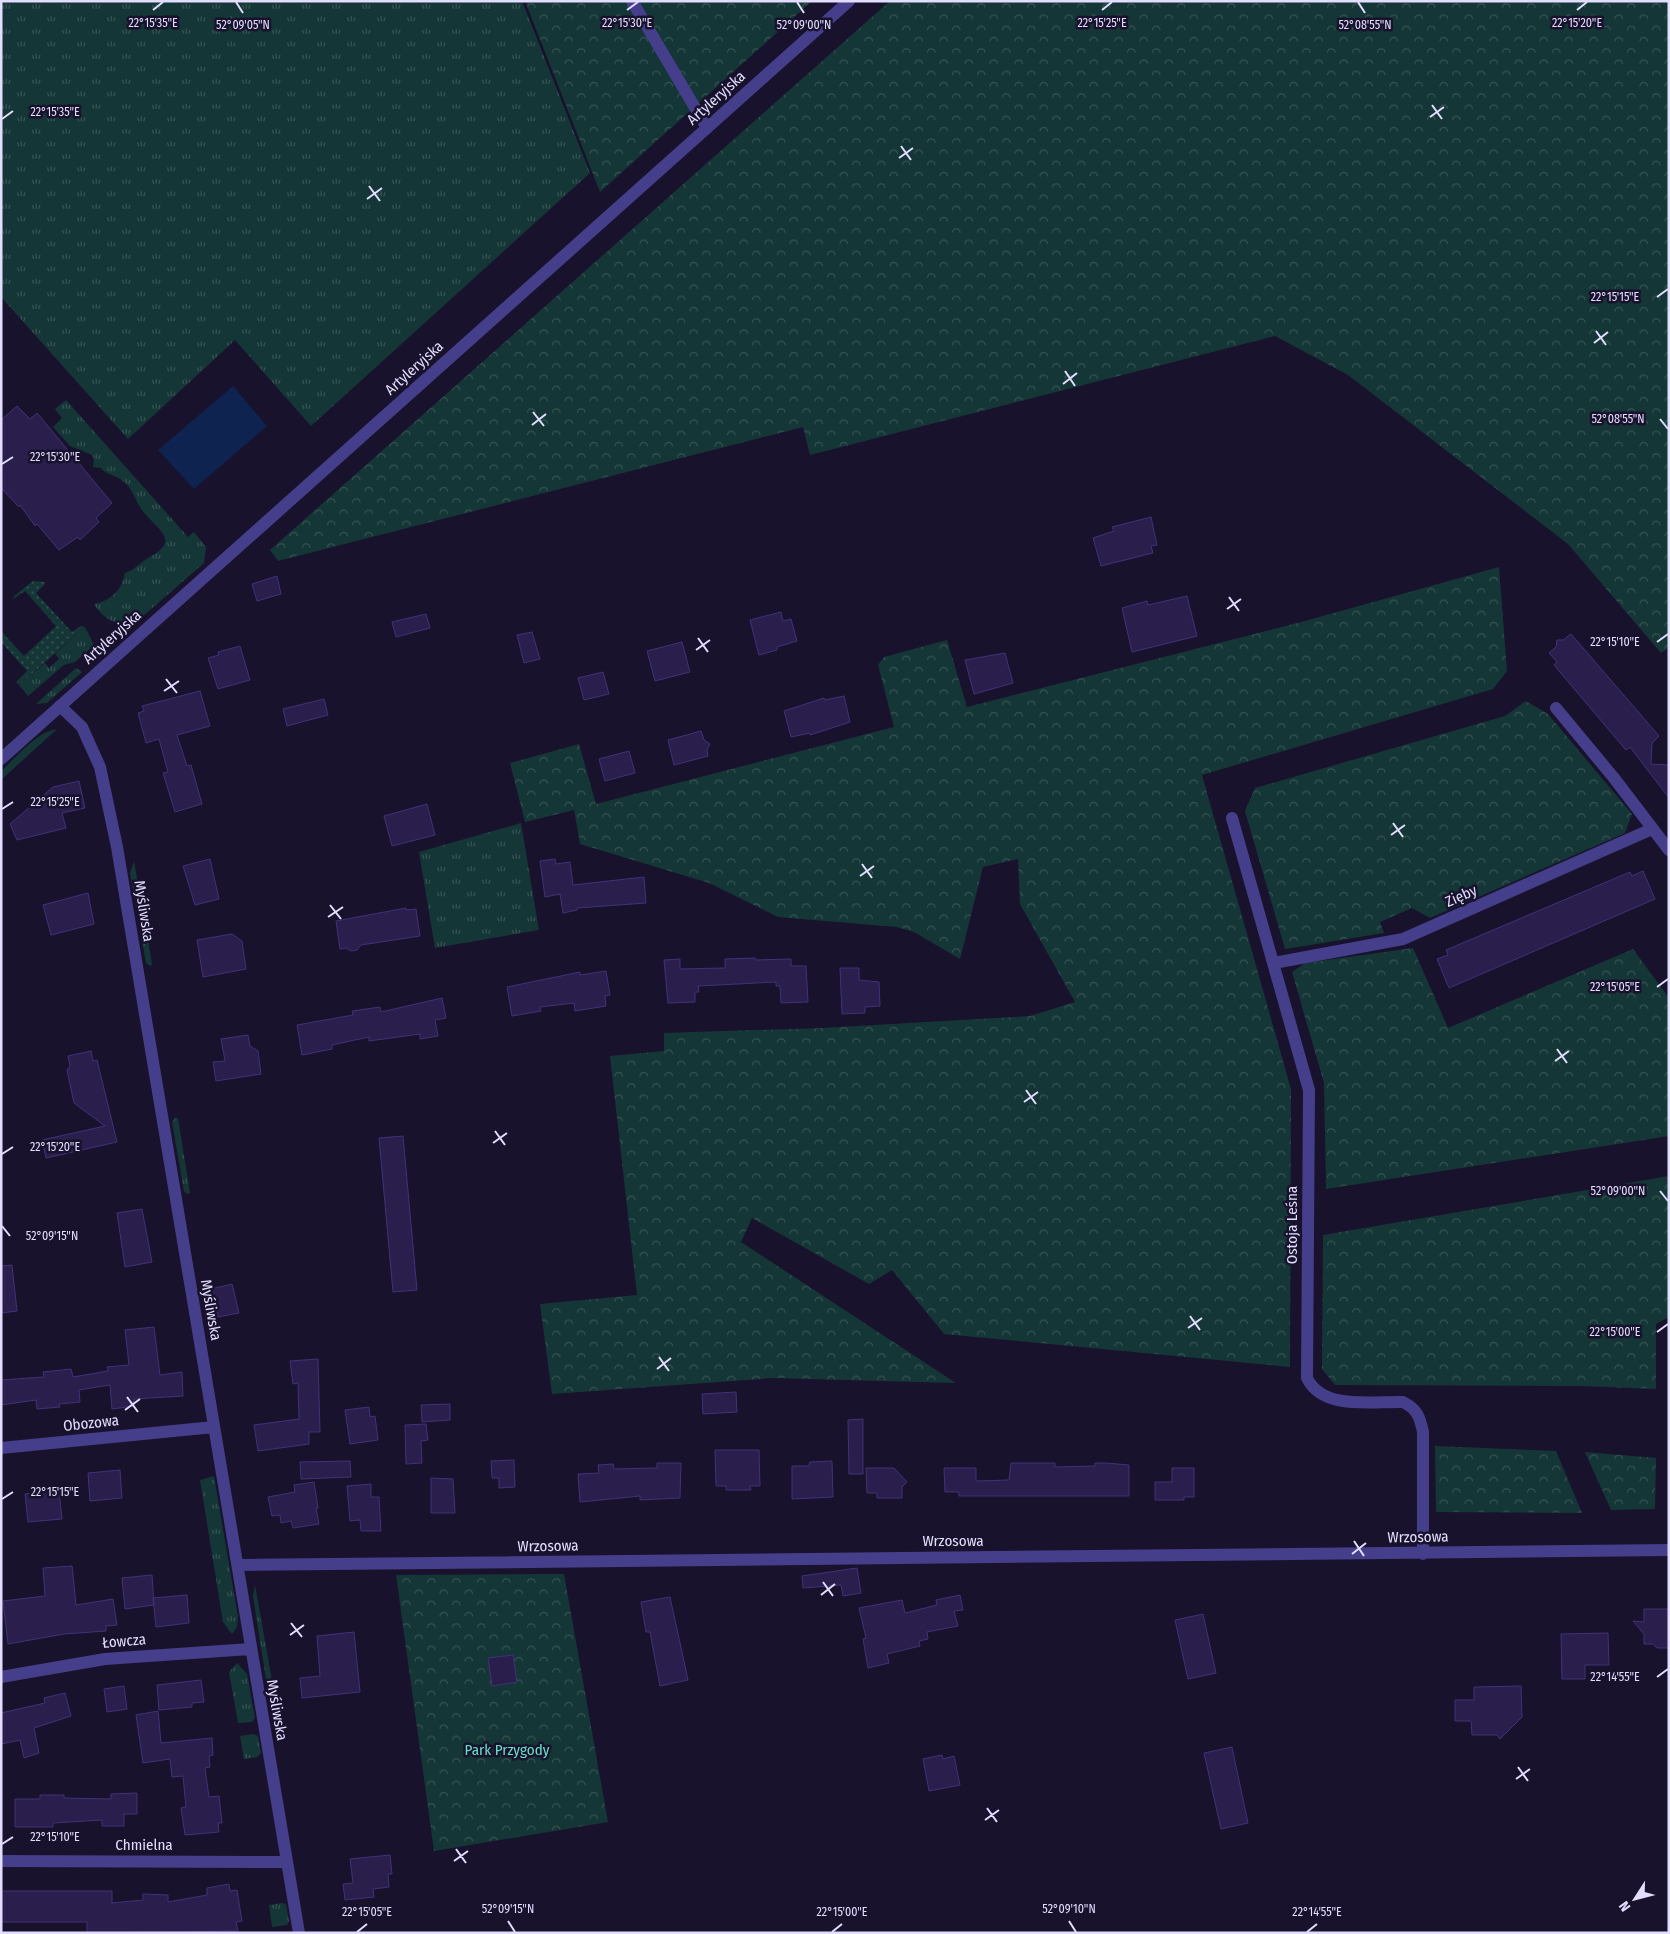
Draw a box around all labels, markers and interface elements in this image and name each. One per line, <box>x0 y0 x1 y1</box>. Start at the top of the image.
text: 22°15'35"E <box>128 16 178 30</box>
text: 22°15'30"E <box>602 16 652 30</box>
text: 22°15'25"E <box>1077 16 1127 30</box>
text: 22°15'20"E <box>1552 16 1602 30</box>
text: 52°09'05"N <box>216 18 270 32</box>
text: 52°09'00"N <box>777 18 831 32</box>
text: 52°08'55"N <box>1338 18 1392 32</box>
street label: Artyleryjska <box>683 67 749 129</box>
text: 22°15'35"E <box>30 105 80 119</box>
text: 22°15'15"E <box>1591 290 1640 304</box>
street label: Artyleryjska <box>381 337 447 399</box>
text: 52°08'55"N <box>1591 412 1645 426</box>
text: 22°15'30"E <box>30 450 80 464</box>
street label: Artyleryjska <box>79 606 145 668</box>
text: 22°15'10"E <box>1590 635 1640 649</box>
text: 22°15'25"E <box>30 795 80 809</box>
street label: Myśliwska <box>130 879 158 943</box>
street label: Zięby <box>1442 881 1480 911</box>
text: 22°15'05"E <box>1590 980 1640 994</box>
text: 22°15'20"E <box>30 1140 80 1154</box>
text: 52°09'00"N <box>1591 1184 1645 1198</box>
street label: Ostoja Leśna <box>1283 1186 1301 1264</box>
text: 52°09'15"N <box>26 1229 78 1243</box>
street label: Myśliwska <box>197 1278 225 1342</box>
text: 22°15'00"E <box>1590 1325 1641 1339</box>
street label: Obozowa <box>62 1411 120 1435</box>
text: 22°15'15"E <box>31 1485 80 1499</box>
street label: Wrzosowa <box>1387 1527 1449 1547</box>
street label: Wrzosowa <box>922 1532 984 1550</box>
street label: Wrzosowa <box>517 1536 579 1556</box>
street label: Łowcza <box>101 1630 147 1652</box>
text: 22°14'55"E <box>1590 1670 1640 1684</box>
street label: Myśliwska <box>263 1678 291 1742</box>
park label: Park Przygody <box>465 1741 550 1759</box>
text: 22°15'10"E <box>30 1830 80 1844</box>
street label: Chmielna <box>115 1836 173 1854</box>
north arrow <box>1610 1874 1660 1924</box>
text: N <box>1616 1898 1634 1915</box>
text: 52°09'15"N <box>482 1902 534 1916</box>
text: 52°09'10"N <box>1042 1902 1096 1916</box>
text: 22°15'05"E <box>342 1905 392 1919</box>
text: 22°15'00"E <box>817 1905 868 1919</box>
text: 22°14'55"E <box>1292 1905 1342 1919</box>

